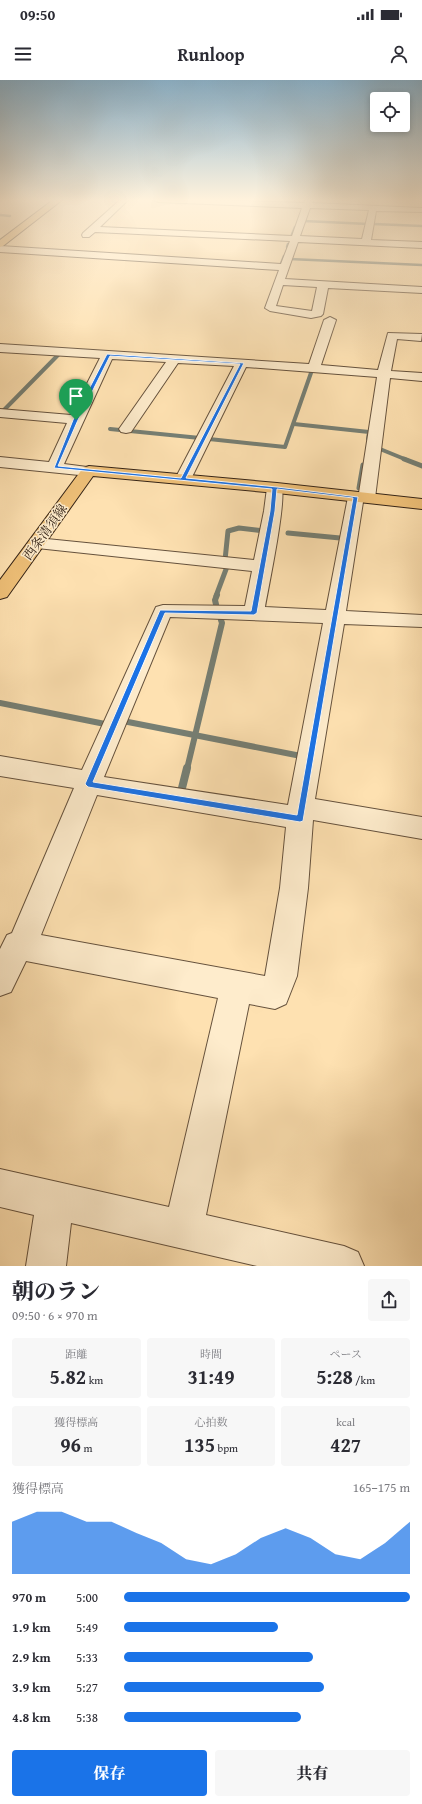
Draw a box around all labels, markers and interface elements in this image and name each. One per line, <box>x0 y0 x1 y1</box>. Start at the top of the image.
text: 09:50 <box>20 4 55 25</box>
text: Runloop <box>177 41 245 68</box>
icon: menu <box>12 43 34 65</box>
icon: person <box>388 43 410 65</box>
map controls <box>370 92 410 132</box>
button: locate <box>370 92 410 132</box>
pin <box>59 379 93 420</box>
icon: arrive <box>65 385 87 407</box>
street label: 西条清須線 <box>18 500 72 564</box>
text: 朝のラン <box>12 1275 100 1307</box>
button: share <box>368 1279 410 1321</box>
text: 09:50 · 6 × 970 m <box>12 1306 98 1325</box>
text: 距離 <box>65 1346 87 1362</box>
text: 時間 <box>200 1346 222 1362</box>
text: ペース <box>329 1346 362 1362</box>
text: 5.82 <box>49 1362 86 1391</box>
text: 31:49 <box>187 1362 235 1391</box>
text: 5:28 <box>316 1362 353 1391</box>
text: km <box>86 1372 103 1388</box>
text: /km <box>353 1372 375 1388</box>
text: 獲得標高 <box>54 1414 98 1430</box>
text: 心拍数 <box>194 1414 227 1430</box>
text: kcal <box>336 1414 355 1430</box>
text: 96 <box>60 1430 81 1459</box>
text: 135 <box>184 1430 215 1459</box>
text: 427 <box>330 1430 361 1459</box>
text: m <box>81 1440 92 1456</box>
text: bpm <box>215 1440 238 1456</box>
text: 165–175 m <box>353 1478 410 1497</box>
text: 獲得標高 <box>12 1479 64 1498</box>
text: 970 m <box>12 1588 46 1607</box>
text: 5:00 <box>76 1588 98 1607</box>
text: 1.9 km <box>12 1618 51 1637</box>
text: 5:49 <box>76 1618 98 1637</box>
text: 2.9 km <box>12 1648 51 1667</box>
text: 5:33 <box>76 1648 98 1667</box>
text: 3.9 km <box>12 1678 51 1697</box>
text: 5:27 <box>76 1678 98 1697</box>
text: 4.8 km <box>12 1708 51 1727</box>
text: 5:38 <box>76 1708 98 1727</box>
button: 保存 <box>12 1750 207 1796</box>
button: 共有 <box>215 1750 410 1796</box>

